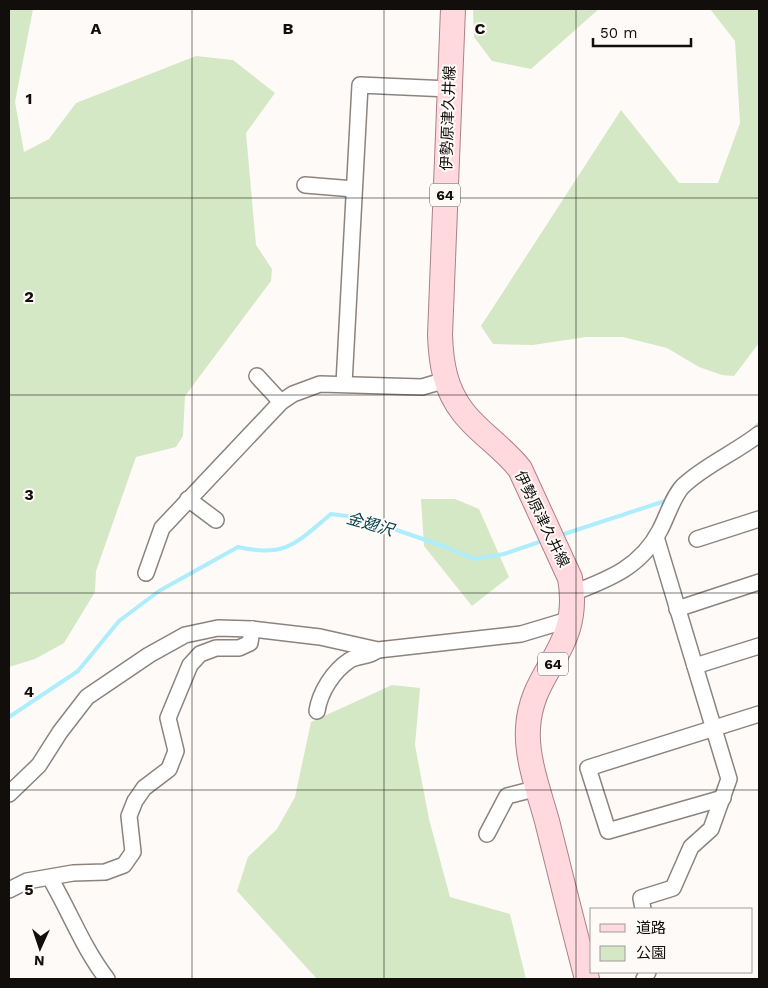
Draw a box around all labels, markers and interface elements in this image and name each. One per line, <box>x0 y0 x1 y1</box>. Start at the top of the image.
scale bar <box>593 15 690 47</box>
text: A <box>91 19 102 38</box>
text: B <box>283 19 294 38</box>
text: C <box>475 19 486 38</box>
text: 50 m <box>600 24 637 42</box>
street label: 伊勢原津久井線 <box>437 65 459 171</box>
text: 1 <box>26 89 32 108</box>
road number: 64 <box>430 184 460 206</box>
text: 2 <box>24 287 34 306</box>
street label: 伊勢原津久井線 <box>511 468 573 570</box>
text: 3 <box>24 485 34 504</box>
water label: 金翅沢 <box>344 508 398 540</box>
road number: 64 <box>538 652 568 676</box>
text: 4 <box>24 682 34 701</box>
text: 5 <box>24 880 34 899</box>
legend <box>590 908 753 973</box>
text: 道路 <box>636 919 666 937</box>
north arrow <box>15 923 65 973</box>
text: 公園 <box>636 944 666 962</box>
text: N <box>34 953 45 969</box>

